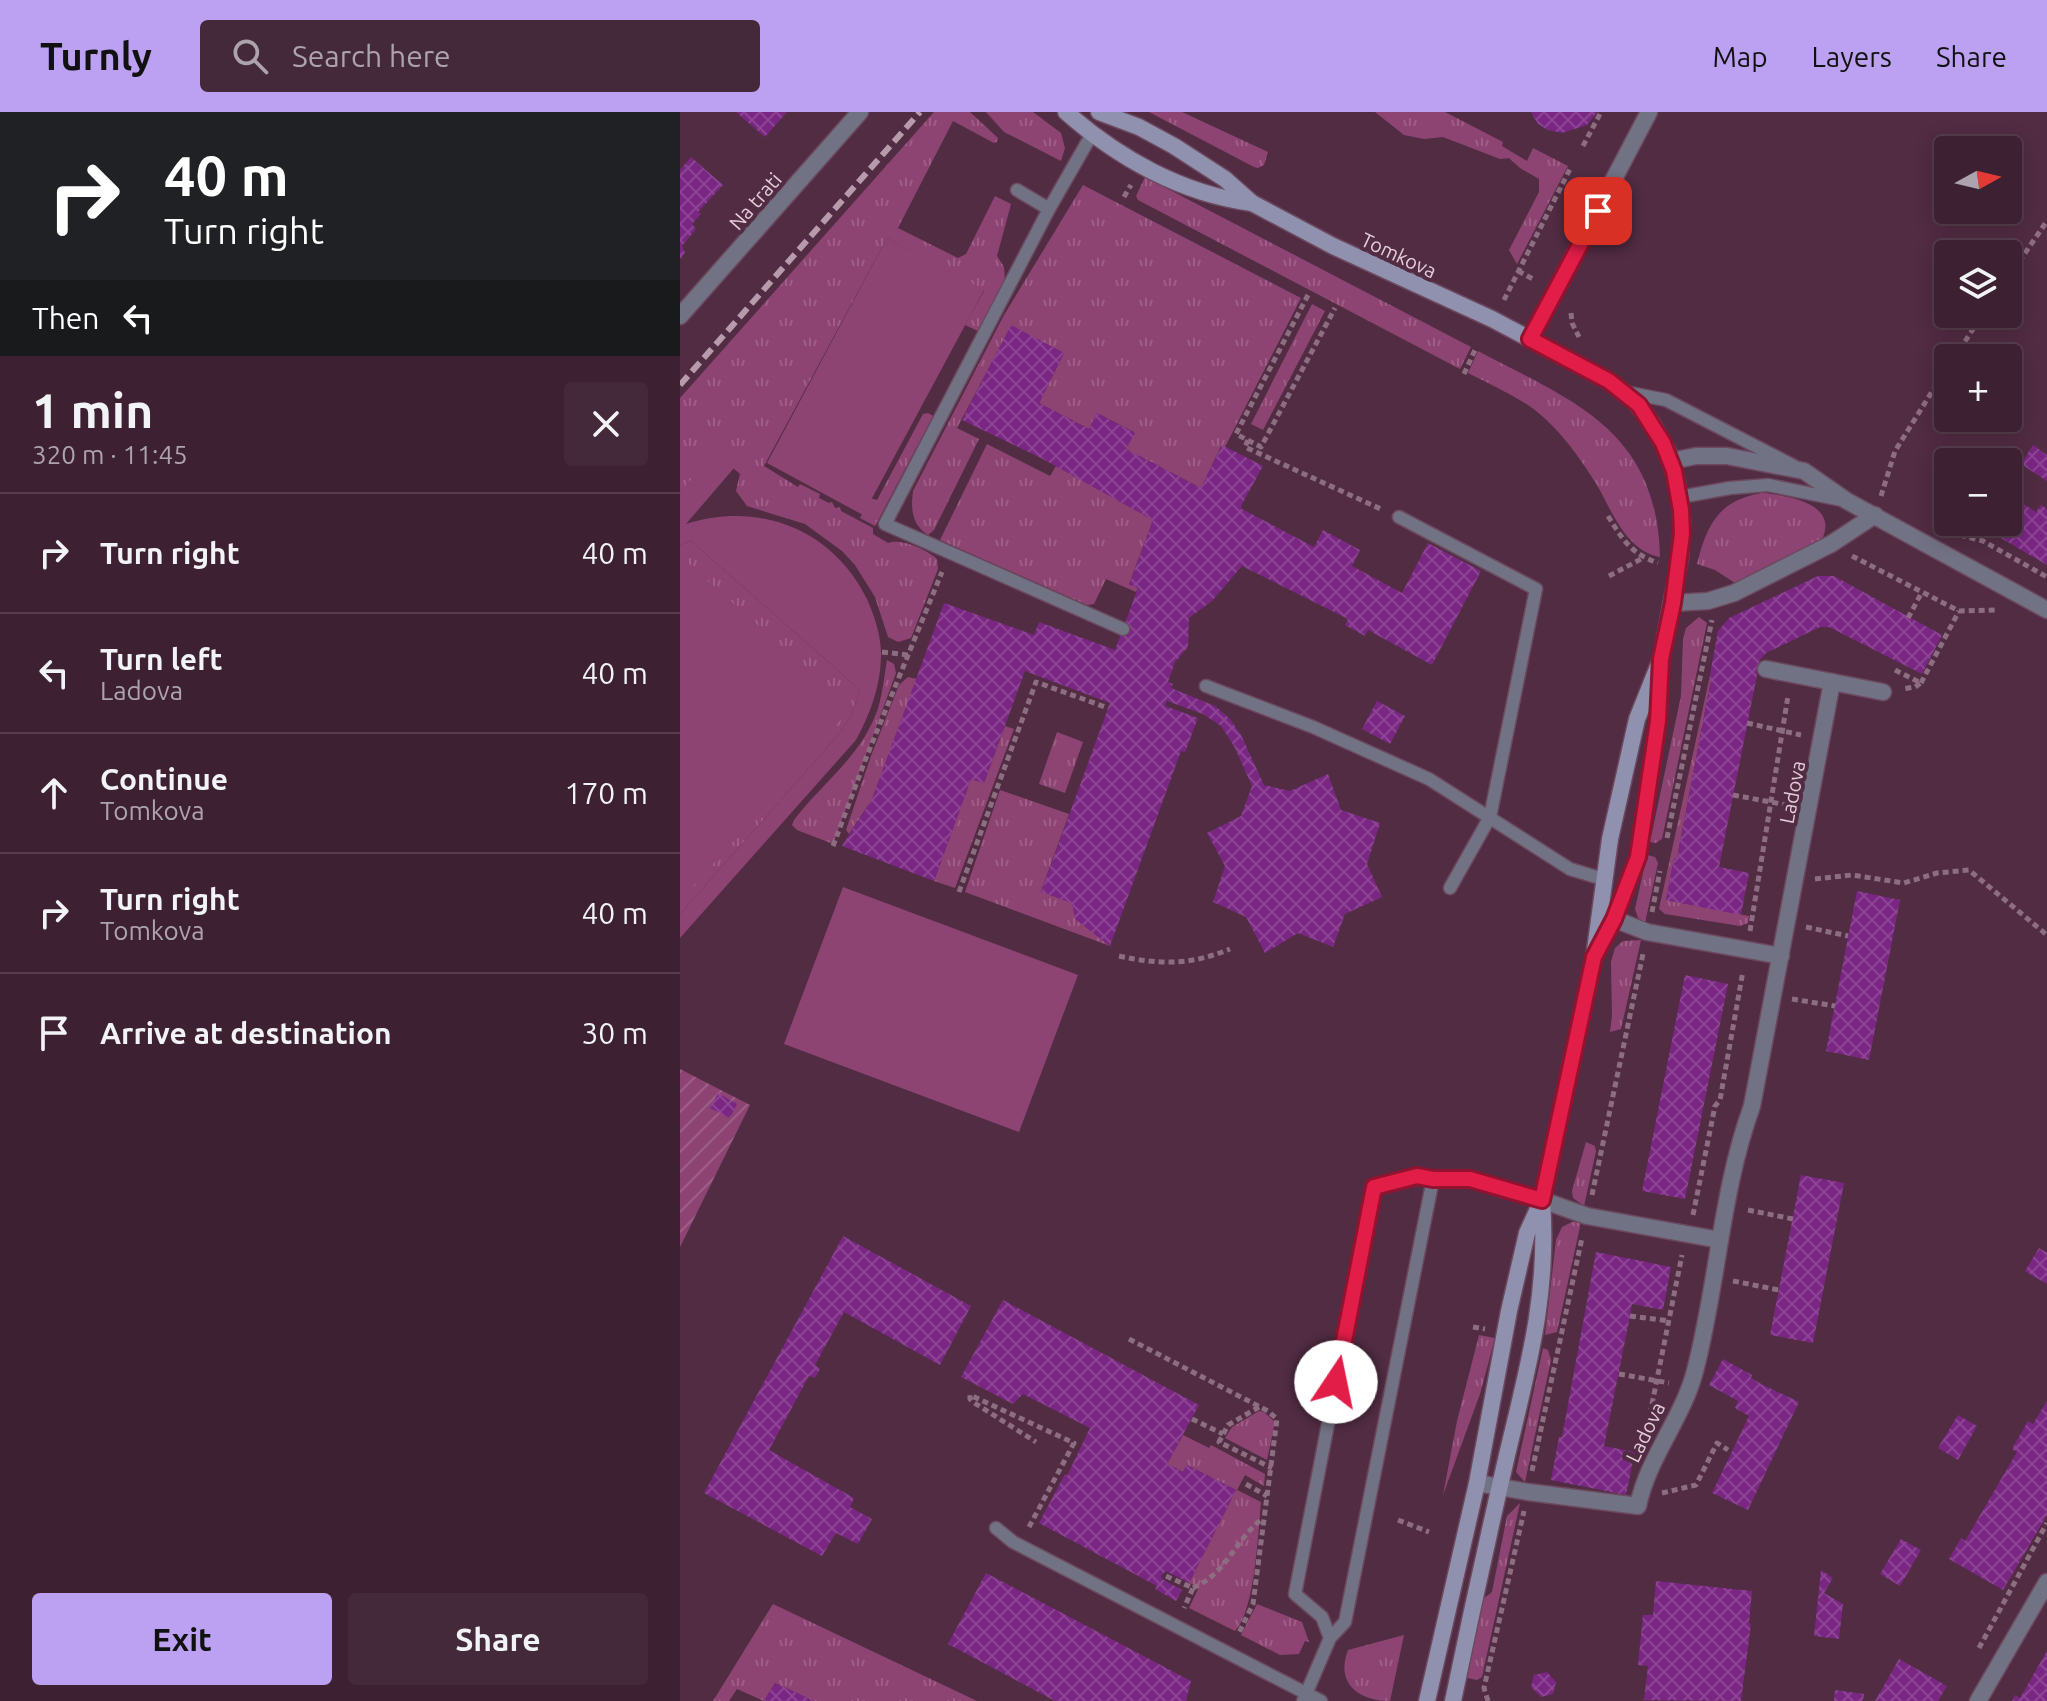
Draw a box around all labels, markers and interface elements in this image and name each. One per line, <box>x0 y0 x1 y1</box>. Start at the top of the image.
search box <box>200 20 760 92</box>
icon: search <box>228 34 272 78</box>
text: Turnly <box>40 35 152 77</box>
text: Search here <box>292 39 451 73</box>
text: Map <box>1712 41 1768 72</box>
text: Layers <box>1812 41 1892 72</box>
text: Share <box>1936 41 2007 72</box>
north arrow <box>1934 136 2022 224</box>
map controls <box>1934 136 2022 536</box>
icon: right <box>32 144 136 248</box>
text: 40 m <box>164 144 289 207</box>
street label: Na trati <box>724 168 786 234</box>
pin <box>1564 177 1632 245</box>
icon: arrive <box>1576 189 1620 233</box>
text: Turn right <box>164 210 324 251</box>
street label: Tomkova <box>1358 228 1440 282</box>
button: layers <box>1934 240 2022 328</box>
icon: left <box>116 296 160 340</box>
text: Then <box>32 301 100 335</box>
button: + <box>1934 344 2022 432</box>
button: close <box>564 382 648 466</box>
text: 1 min <box>32 383 153 437</box>
text: 320 m · 11:45 <box>32 440 188 469</box>
button: − <box>1934 448 2022 536</box>
icon: right <box>32 531 76 575</box>
text: Turn right <box>100 536 240 570</box>
text: 40 m <box>581 536 648 570</box>
text: Turn left <box>100 642 222 676</box>
icon: left <box>32 651 76 695</box>
text: 40 m <box>581 656 648 690</box>
text: Ladova <box>100 676 183 705</box>
street label: Ladova <box>1775 758 1809 826</box>
text: Continue <box>100 762 228 796</box>
icon: ahead <box>32 771 76 815</box>
text: 170 m <box>564 776 648 810</box>
text: Tomkova <box>100 796 205 825</box>
text: Turn right <box>100 882 240 916</box>
icon: right <box>32 891 76 935</box>
text: 40 m <box>581 896 648 930</box>
text: Tomkova <box>100 916 205 945</box>
icon: arrive <box>32 1011 76 1055</box>
text: Arrive at destination <box>100 1016 392 1050</box>
text: 30 m <box>581 1016 648 1050</box>
position arrow <box>1294 1340 1378 1424</box>
street label: Ladova <box>1621 1398 1669 1466</box>
button: Exit <box>32 1593 332 1685</box>
button: Share <box>348 1593 648 1685</box>

